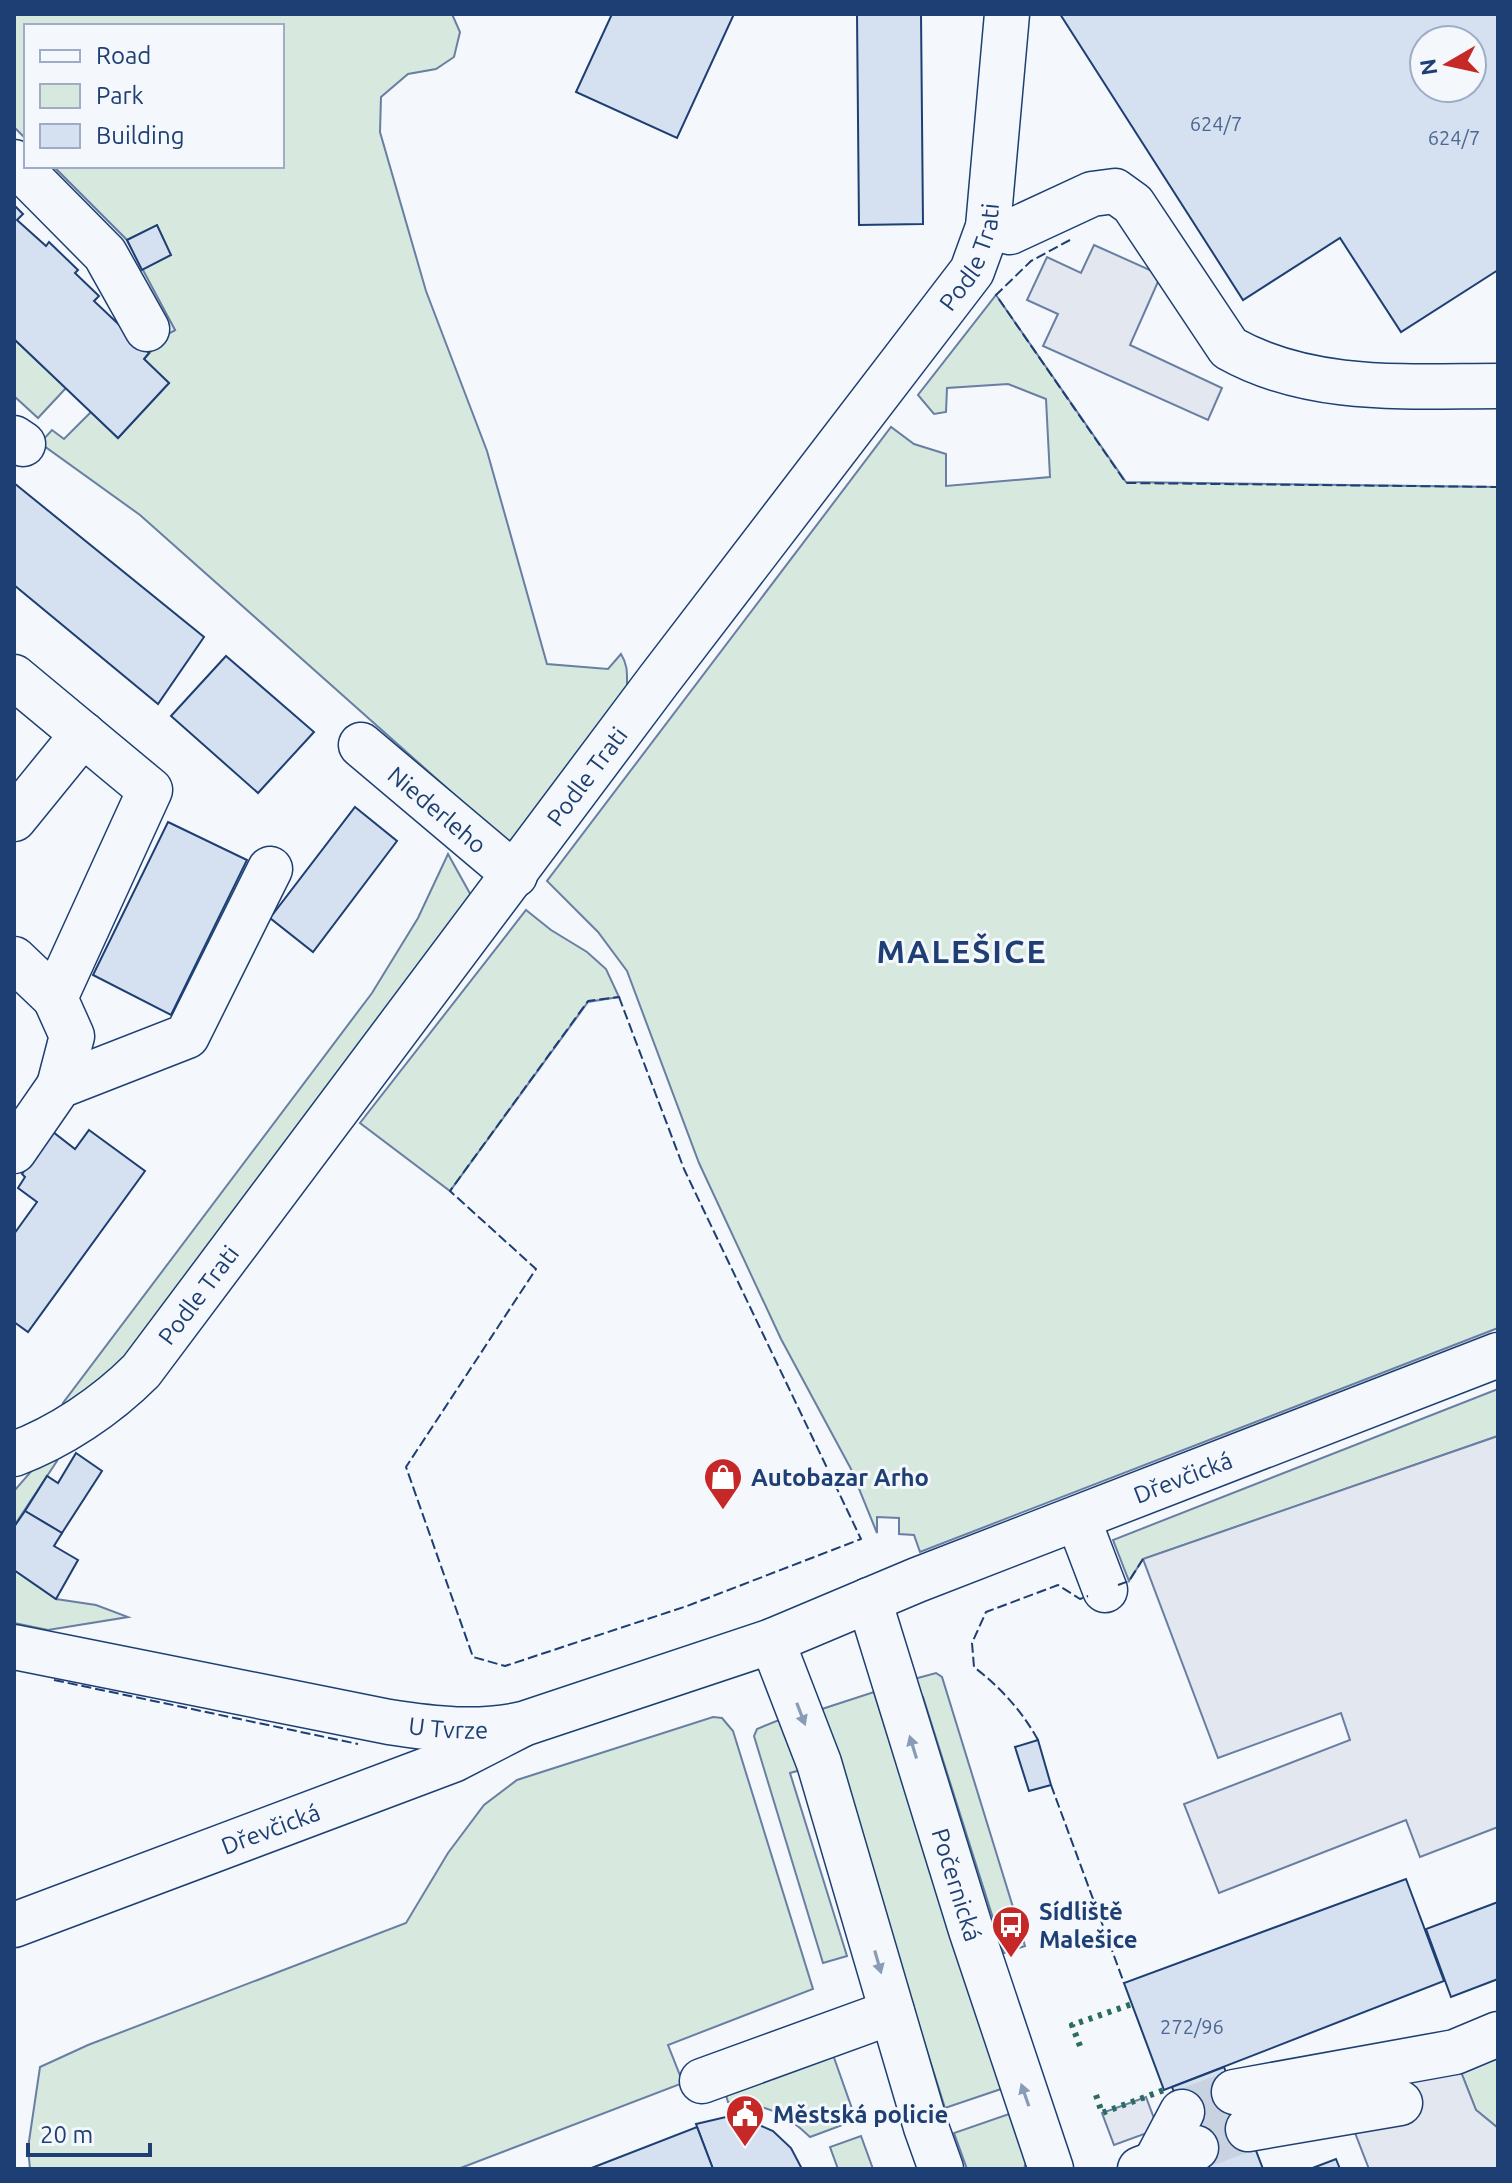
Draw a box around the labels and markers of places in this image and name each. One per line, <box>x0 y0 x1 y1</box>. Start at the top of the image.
shop icon: Autobazar Arho <box>702 1456 744 1511</box>
place label: Autobazar Arho <box>751 1464 929 1491</box>
place label: Sídliště Malešice <box>1039 1898 1138 1953</box>
bus stop icon: Sídliště Malešice <box>990 1904 1032 1959</box>
public building icon: Městská policie <box>724 2093 766 2148</box>
place label: Městská policie <box>773 2101 948 2128</box>

